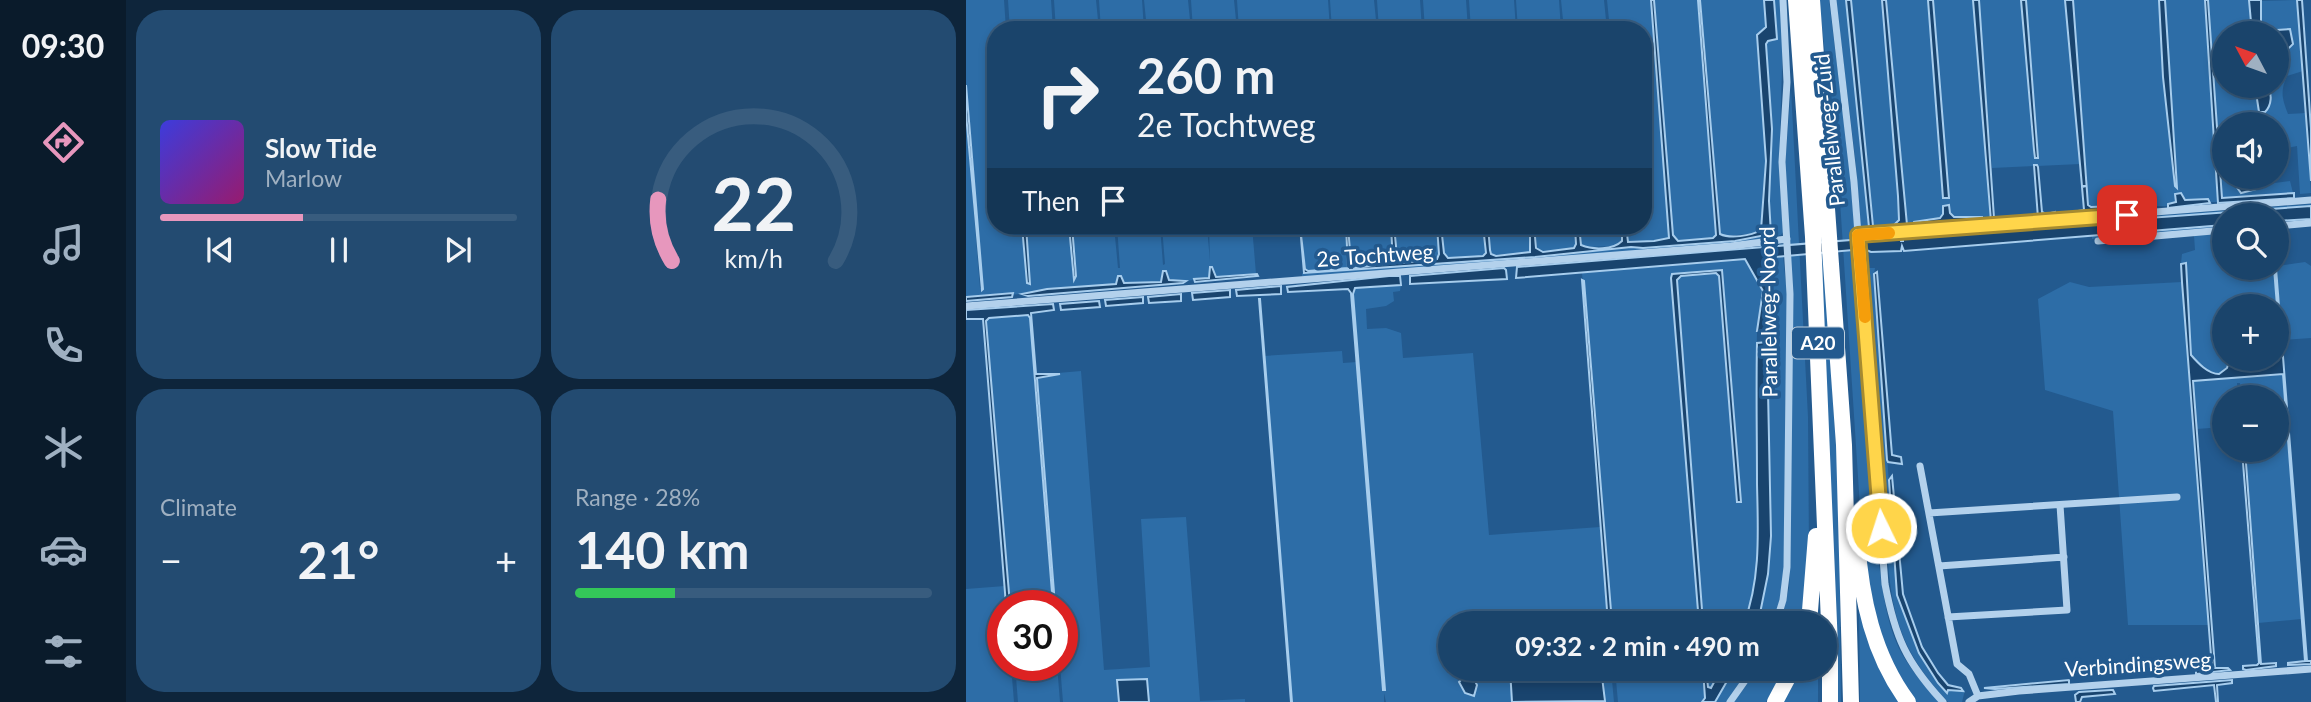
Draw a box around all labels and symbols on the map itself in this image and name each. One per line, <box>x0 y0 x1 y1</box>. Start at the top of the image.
north arrow <box>2212 21 2289 98</box>
street label: Parallelweg-Zuid <box>1808 53 1849 208</box>
pin <box>2097 185 2157 245</box>
street label: Parallelweg-Noord <box>1754 226 1781 398</box>
street label: 2e Tochtweg <box>1316 238 1434 271</box>
road number: A20 <box>1792 328 1844 358</box>
position arrow <box>1844 491 1918 565</box>
speed limit sign: 30 <box>987 590 1078 681</box>
street label: Verbindingsweg <box>2064 646 2212 681</box>

